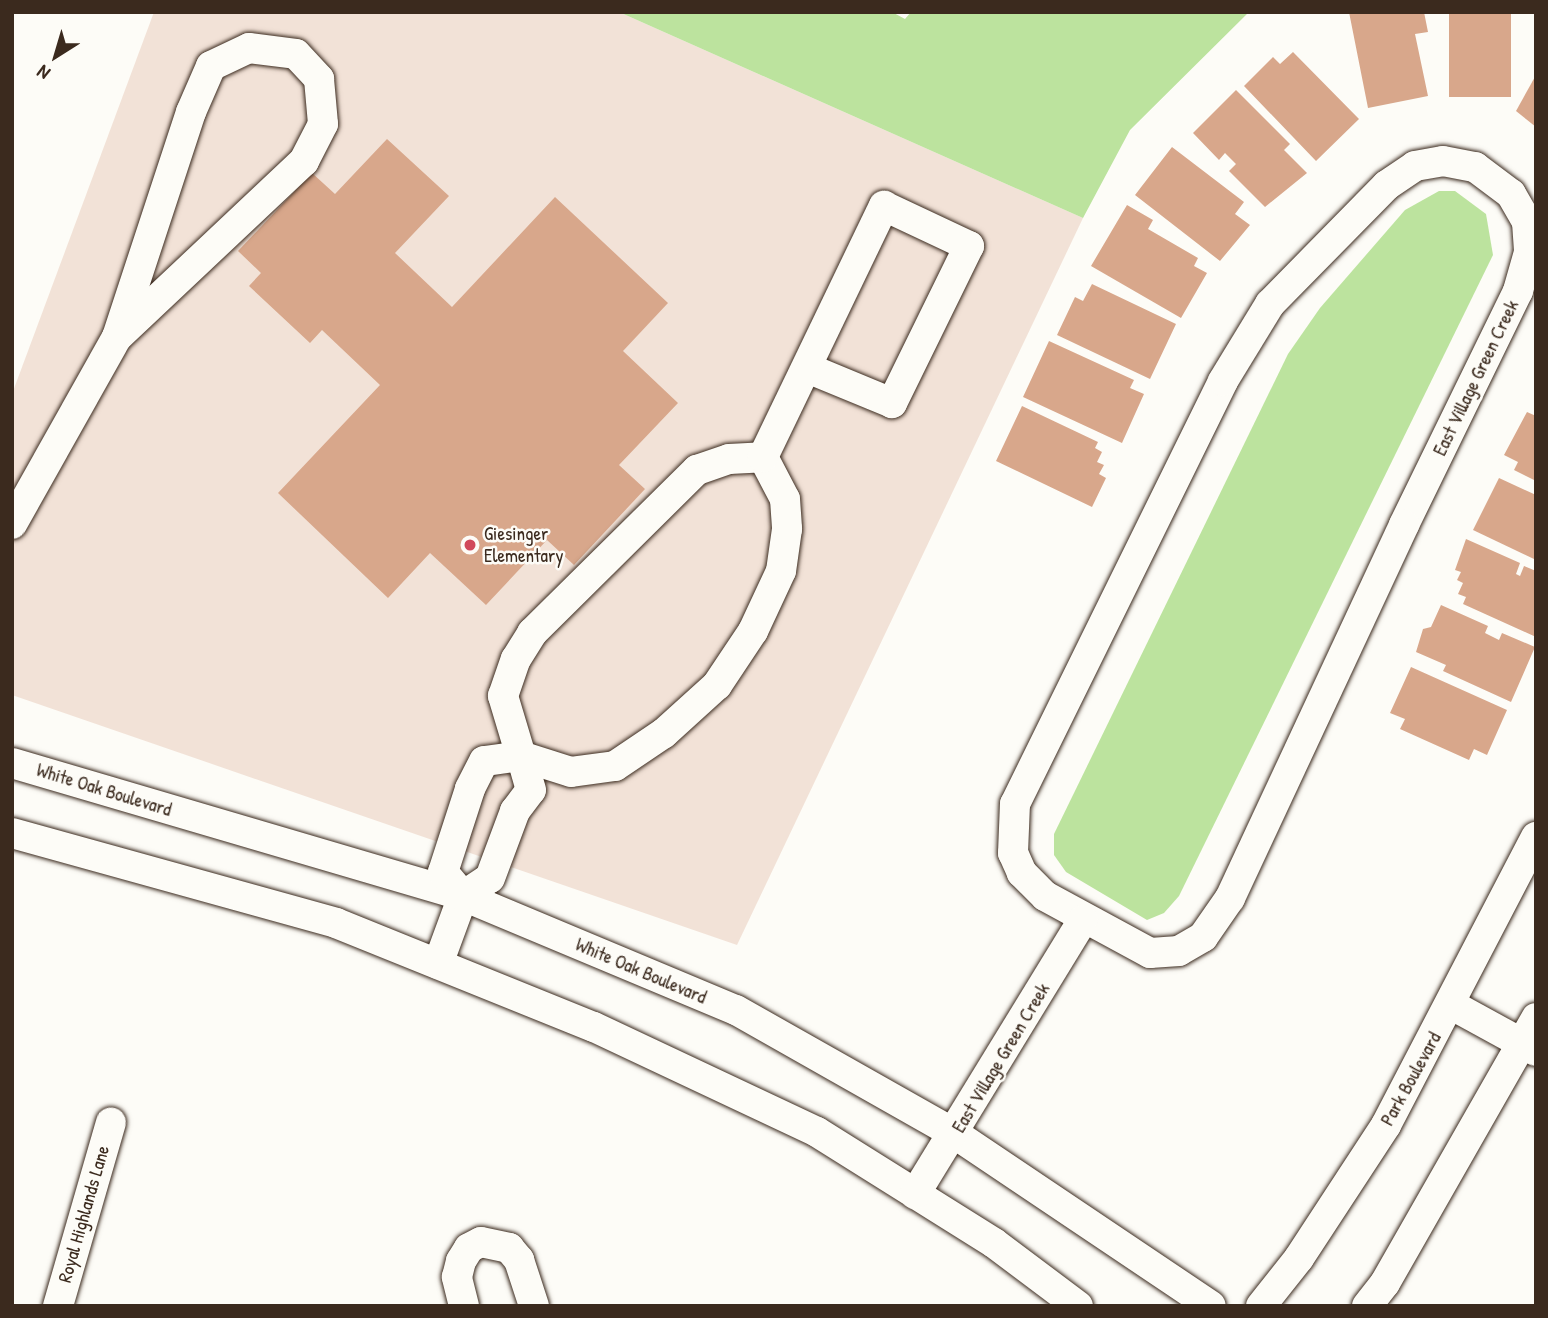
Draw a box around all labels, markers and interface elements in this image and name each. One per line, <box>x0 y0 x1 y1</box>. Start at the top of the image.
north arrow <box>21 21 91 91</box>
text: N <box>32 59 55 86</box>
street label: East Village Green Creek <box>1428 296 1524 460</box>
place label: Giesinger Elementary <box>484 523 563 567</box>
marker: Giesinger Elementary <box>462 537 478 553</box>
street label: White Oak Boulevard <box>34 759 174 821</box>
street label: White Oak Boulevard <box>572 933 710 1009</box>
street label: East Village Green Creek <box>947 979 1055 1137</box>
street label: Park Boulevard <box>1376 1028 1446 1130</box>
street label: Royal Highlands Lane <box>54 1143 114 1285</box>

